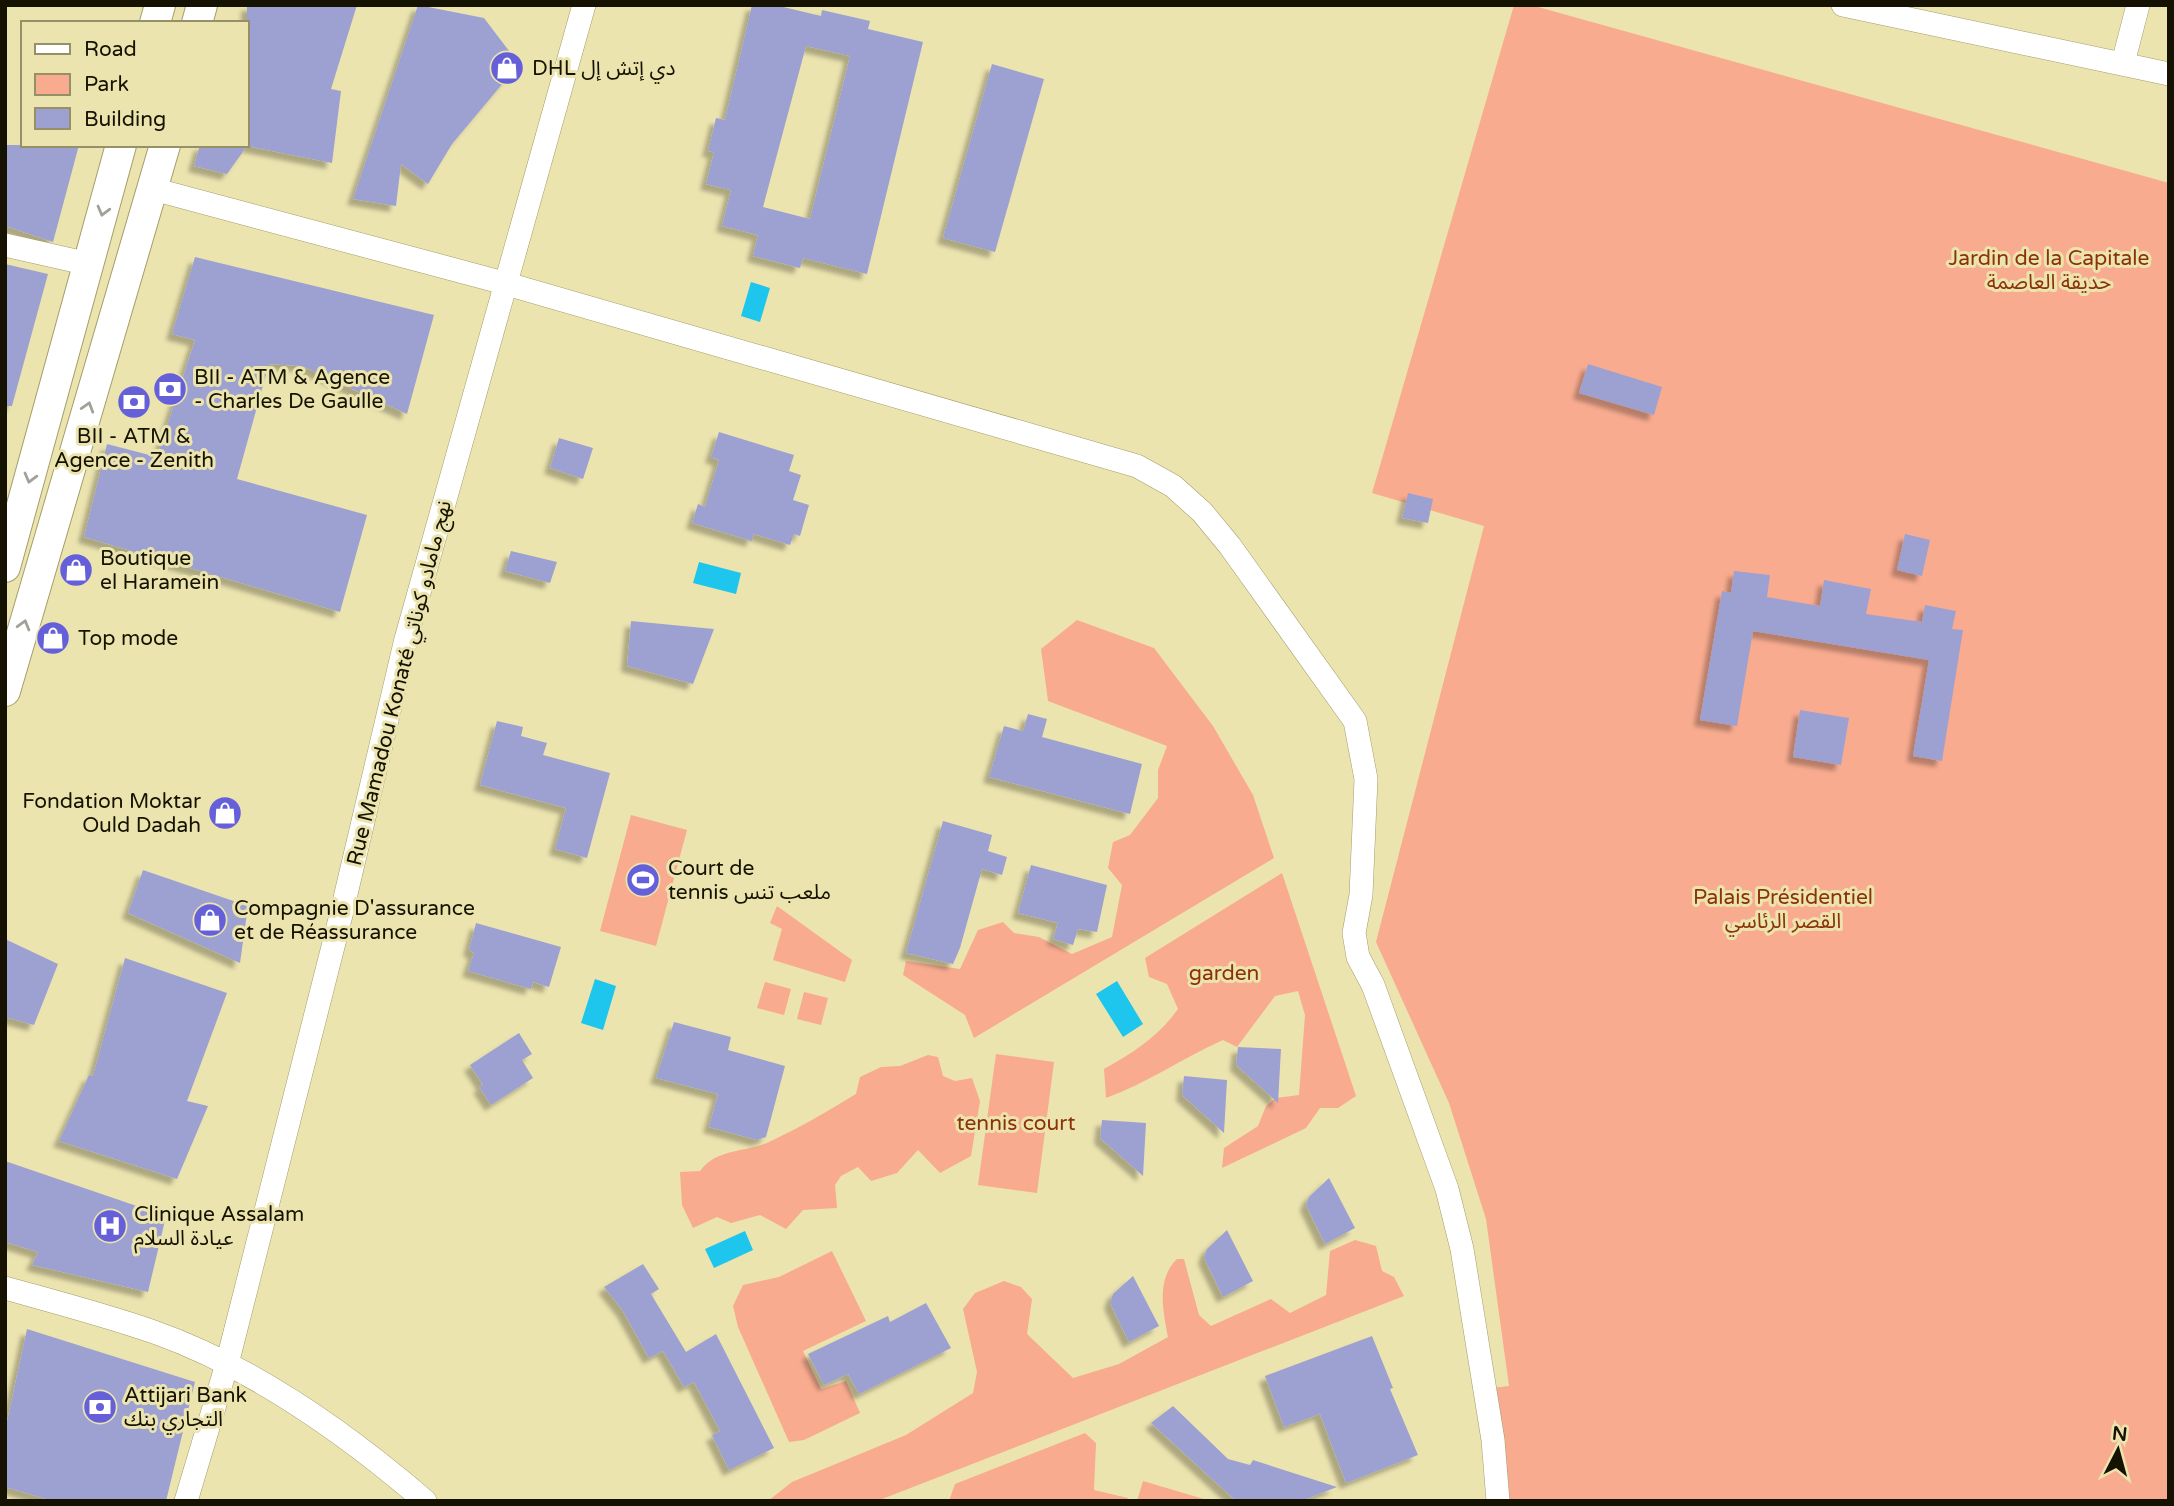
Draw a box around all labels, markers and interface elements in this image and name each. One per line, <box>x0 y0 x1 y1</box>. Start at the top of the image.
legend <box>21 21 248 147</box>
text: Road <box>84 37 137 62</box>
shop icon: DHL دي إتش إل <box>488 49 526 87</box>
place label: DHL دي إتش إل <box>532 56 675 84</box>
text: Park <box>84 72 129 97</box>
text: Building <box>84 107 166 132</box>
one-way arrow <box>97 205 112 217</box>
park label: Jardin de la Capitale حديقة العاصمة <box>1949 246 2150 295</box>
place label: BII - ATM & Agence - Charles De Gaulle <box>194 365 390 414</box>
bank icon: BII - ATM & Agence - Charles De Gaulle <box>151 370 189 408</box>
bank icon: BII - ATM & Agence - Zenith <box>115 383 153 421</box>
one-way arrow <box>80 401 95 413</box>
place label: BII - ATM & Agence - Zenith <box>54 424 214 473</box>
one-way arrow <box>24 472 39 484</box>
street label: Rue Mamadou Konaté نهج مامادو كوناتي <box>342 498 460 869</box>
place label: Boutique el Haramein <box>100 546 219 595</box>
shop icon: Boutique el Haramein <box>57 551 95 589</box>
one-way arrow <box>16 619 31 631</box>
shop icon: Top mode <box>34 619 72 657</box>
place label: Top mode <box>78 626 178 651</box>
place label: Fondation Moktar Ould Dadah <box>22 789 201 838</box>
shop icon: Fondation Moktar Ould Dadah <box>206 794 244 832</box>
place label: Court de tennis ملعب تنس <box>668 856 831 905</box>
sports icon: Court de tennis ملعب تنس <box>624 861 662 899</box>
park label: Palais Présidentiel القصر الرئاسي <box>1693 885 1873 937</box>
place label: Compagnie D'assurance et de Réassurance <box>234 896 475 945</box>
shop icon: Compagnie D'assurance et de Réassurance <box>191 901 229 939</box>
park label: garden <box>1189 961 1259 986</box>
park label: tennis court <box>957 1111 1075 1136</box>
place label: Clinique Assalam عيادة السلام <box>134 1202 304 1254</box>
hospital icon: Clinique Assalam عيادة السلام <box>91 1207 129 1245</box>
place label: Attijari Bank التجاري بنك <box>124 1383 247 1435</box>
bank icon: Attijari Bank التجاري بنك <box>81 1388 119 1426</box>
north arrow <box>2083 1415 2153 1485</box>
text: N <box>2111 1422 2128 1446</box>

